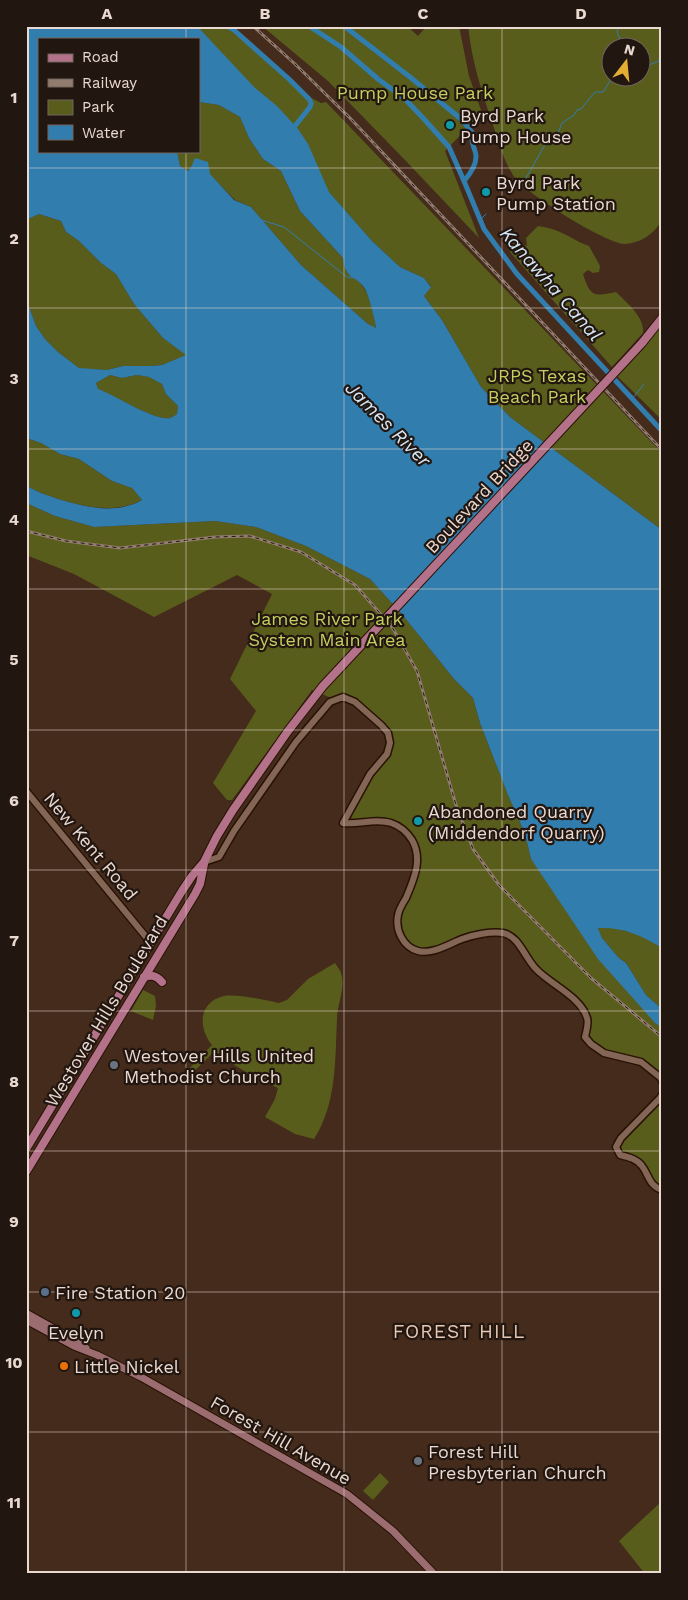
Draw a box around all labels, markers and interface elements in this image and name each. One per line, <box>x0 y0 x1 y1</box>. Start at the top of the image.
text: A <box>102 4 113 23</box>
text: B <box>260 4 271 23</box>
text: C <box>418 4 429 23</box>
text: D <box>575 4 587 23</box>
legend <box>38 38 200 152</box>
north arrow <box>600 38 650 88</box>
text: N <box>622 40 637 59</box>
text: Road <box>82 48 119 66</box>
text: Railway <box>82 74 137 92</box>
park label: Pump House Park <box>337 82 493 103</box>
text: 1 <box>11 88 17 107</box>
text: Park <box>82 98 115 116</box>
place label: Byrd Park Pump House <box>460 105 572 147</box>
marker: Byrd Park Pump House <box>444 119 456 131</box>
text: Water <box>82 124 125 142</box>
place label: Byrd Park Pump Station <box>496 172 616 214</box>
marker: Byrd Park Pump Station <box>480 186 492 198</box>
water label: Kanawha Canal <box>495 222 607 346</box>
text: 2 <box>9 229 19 248</box>
park label: JRPS Texas Beach Park <box>488 365 586 407</box>
text: 3 <box>9 369 19 388</box>
water label: James River <box>340 376 436 472</box>
street label: Boulevard Bridge <box>421 435 537 557</box>
text: 4 <box>9 510 19 529</box>
park label: James River Park System Main Area <box>248 608 406 650</box>
text: 5 <box>9 650 19 669</box>
street label: New Kent Road <box>40 788 142 904</box>
text: 6 <box>9 791 19 810</box>
place label: Abandoned Quarry (Middendorf Quarry) <box>428 801 605 843</box>
marker: Abandoned Quarry (Middendorf Quarry) <box>412 815 424 827</box>
street label: Westover Hills Boulevard <box>41 912 171 1110</box>
text: 7 <box>9 931 19 950</box>
place label: Westover Hills United Methodist Church <box>124 1045 314 1087</box>
marker: Westover Hills United Methodist Church <box>108 1059 120 1071</box>
text: 8 <box>9 1072 19 1091</box>
text: 9 <box>9 1212 19 1231</box>
place label: Fire Station 20 <box>55 1282 185 1303</box>
marker: Fire Station 20 <box>39 1286 51 1298</box>
marker: Evelyn <box>70 1307 82 1319</box>
district label: FOREST HILL <box>393 1320 525 1343</box>
place label: Evelyn <box>48 1322 104 1343</box>
text: 10 <box>5 1353 23 1372</box>
place label: Little Nickel <box>74 1356 180 1377</box>
marker: Little Nickel <box>58 1360 70 1372</box>
street label: Forest Hill Avenue <box>207 1391 355 1489</box>
place label: Forest Hill Presbyterian Church <box>428 1441 607 1483</box>
marker: Forest Hill Presbyterian Church <box>412 1455 424 1467</box>
text: 11 <box>7 1493 21 1512</box>

